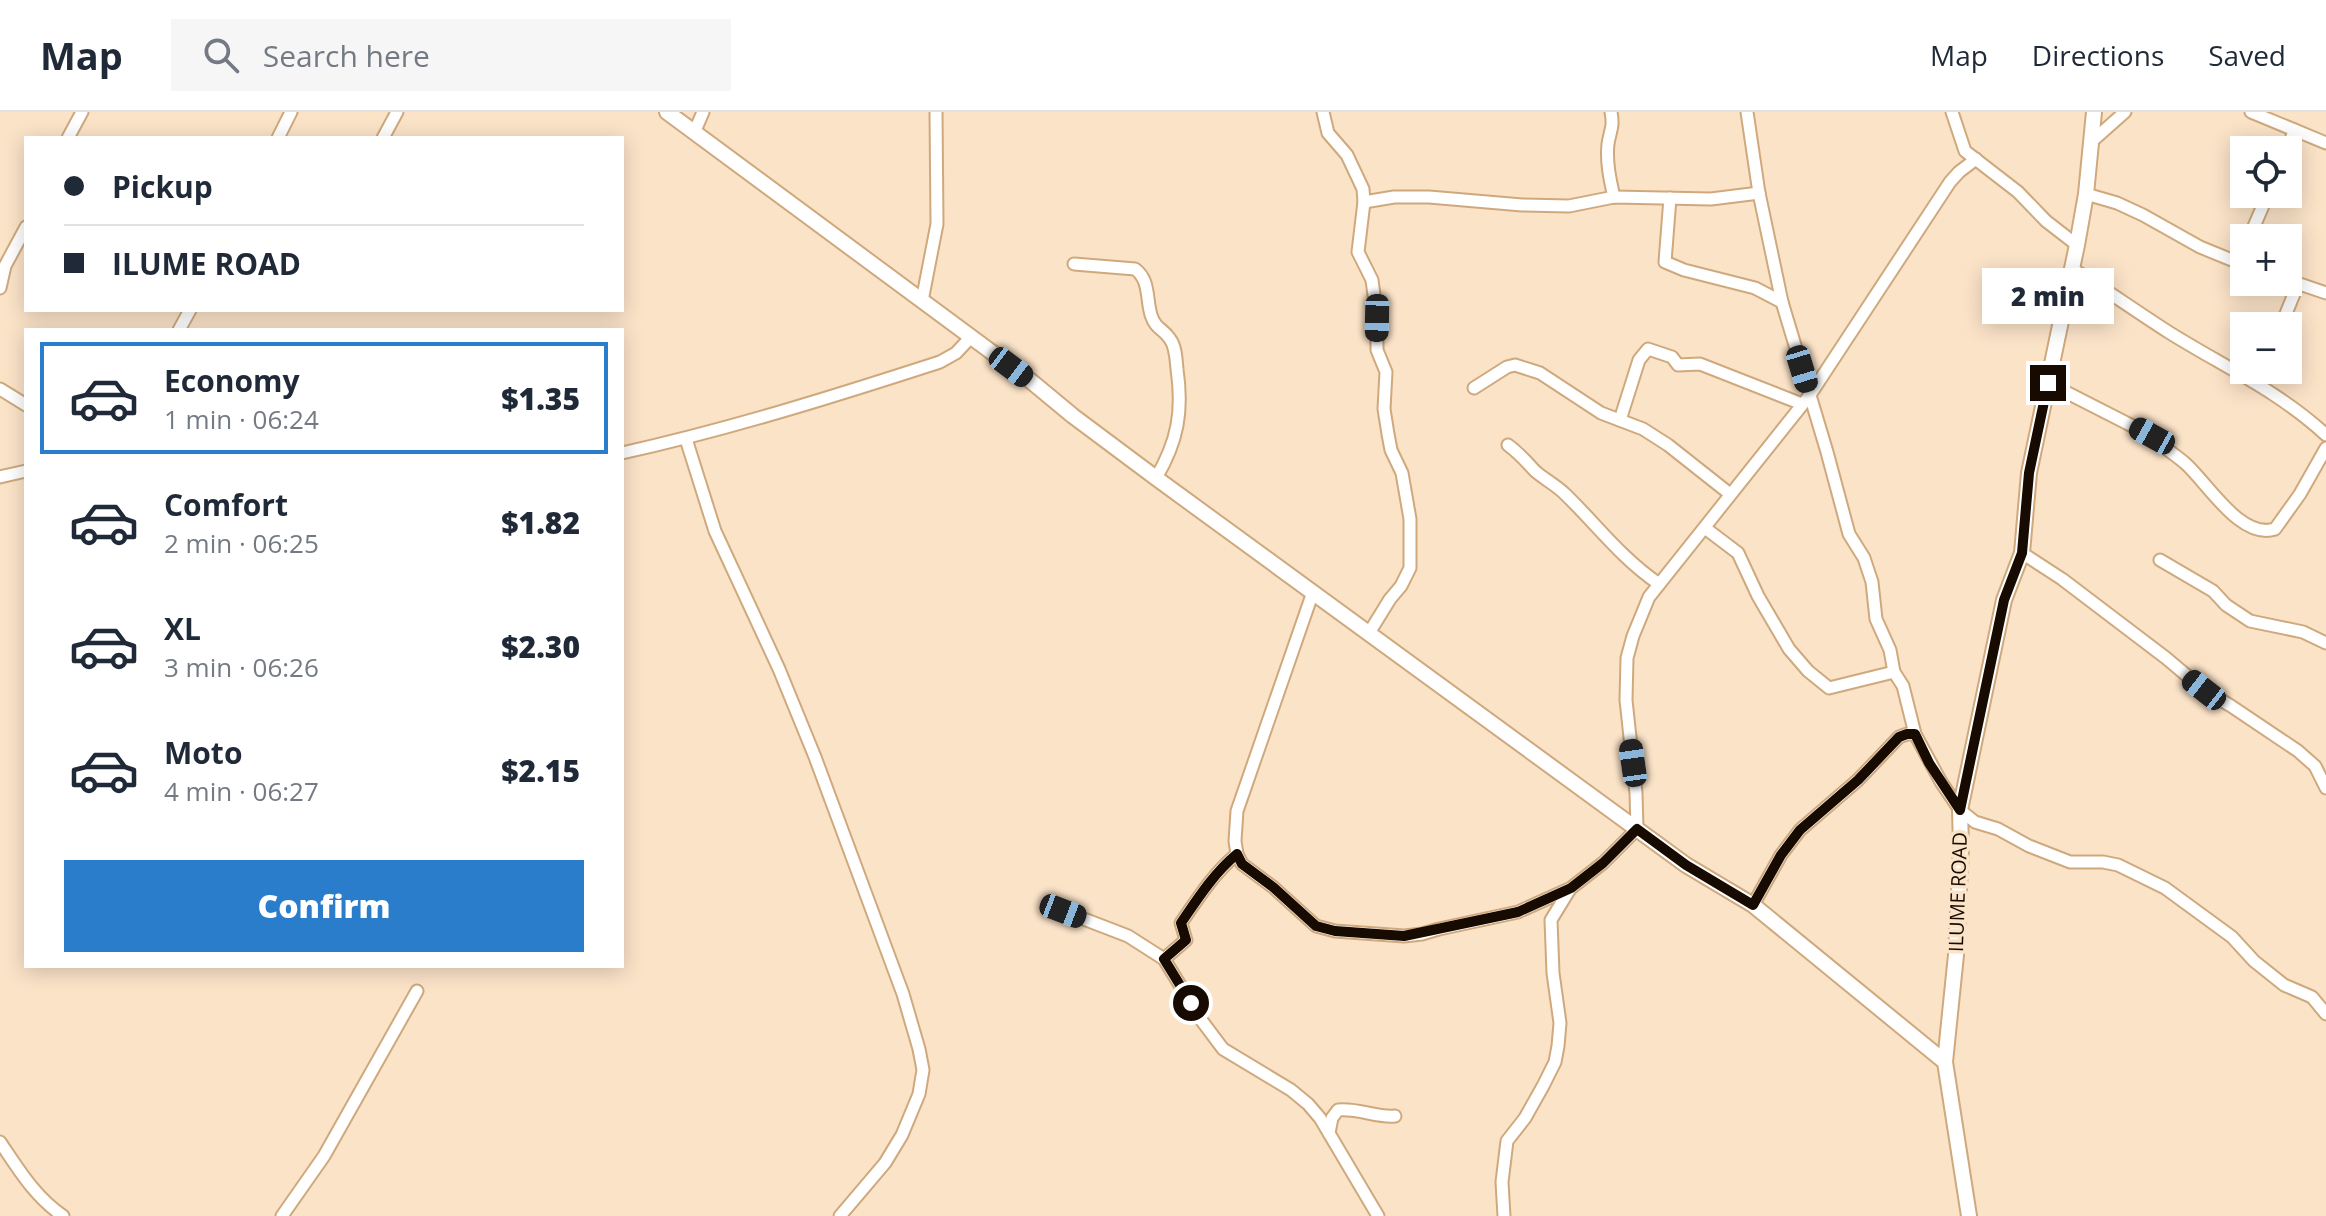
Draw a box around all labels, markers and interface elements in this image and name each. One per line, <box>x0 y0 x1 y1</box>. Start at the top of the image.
search box <box>171 19 731 91</box>
text: Map <box>40 29 123 81</box>
icon: search <box>199 33 243 77</box>
text: Search here <box>263 35 430 76</box>
text: Map <box>1930 36 1988 74</box>
text: Directions <box>2032 36 2164 74</box>
text: Saved <box>2208 36 2286 74</box>
map controls <box>2230 136 2302 384</box>
button: locate <box>2230 136 2302 208</box>
text: Pickup <box>112 166 213 207</box>
button: + <box>2230 224 2302 296</box>
text: ILUME ROAD <box>112 243 301 284</box>
callout: 2 min <box>1982 267 2114 323</box>
text: 2 min <box>2011 278 2085 314</box>
car <box>1365 294 1389 342</box>
button: − <box>2230 312 2302 384</box>
car <box>985 343 1037 391</box>
car <box>1784 343 1820 395</box>
text: Economy <box>164 360 300 401</box>
icon: car <box>68 362 140 434</box>
route end <box>2030 365 2066 401</box>
text: $1.35 <box>501 378 580 419</box>
text: 1 min · 06:24 <box>164 401 319 437</box>
car <box>2125 414 2179 458</box>
text: Comfort <box>164 484 288 525</box>
icon: car <box>68 486 140 558</box>
text: $1.82 <box>501 502 580 543</box>
text: 2 min · 06:25 <box>164 525 319 561</box>
text: XL <box>164 608 201 649</box>
icon: car <box>68 610 140 682</box>
text: $2.30 <box>501 626 580 667</box>
text: 3 min · 06:26 <box>164 649 319 685</box>
car <box>2178 666 2230 714</box>
text: Moto <box>164 732 242 773</box>
icon: car <box>68 734 140 806</box>
car <box>1618 738 1648 788</box>
text: $2.15 <box>501 750 580 791</box>
text: 4 min · 06:27 <box>164 773 319 809</box>
street label: ILUME ROAD <box>1942 832 1973 952</box>
button: Confirm <box>64 860 584 952</box>
car <box>1036 891 1090 931</box>
route start <box>1173 985 1209 1021</box>

